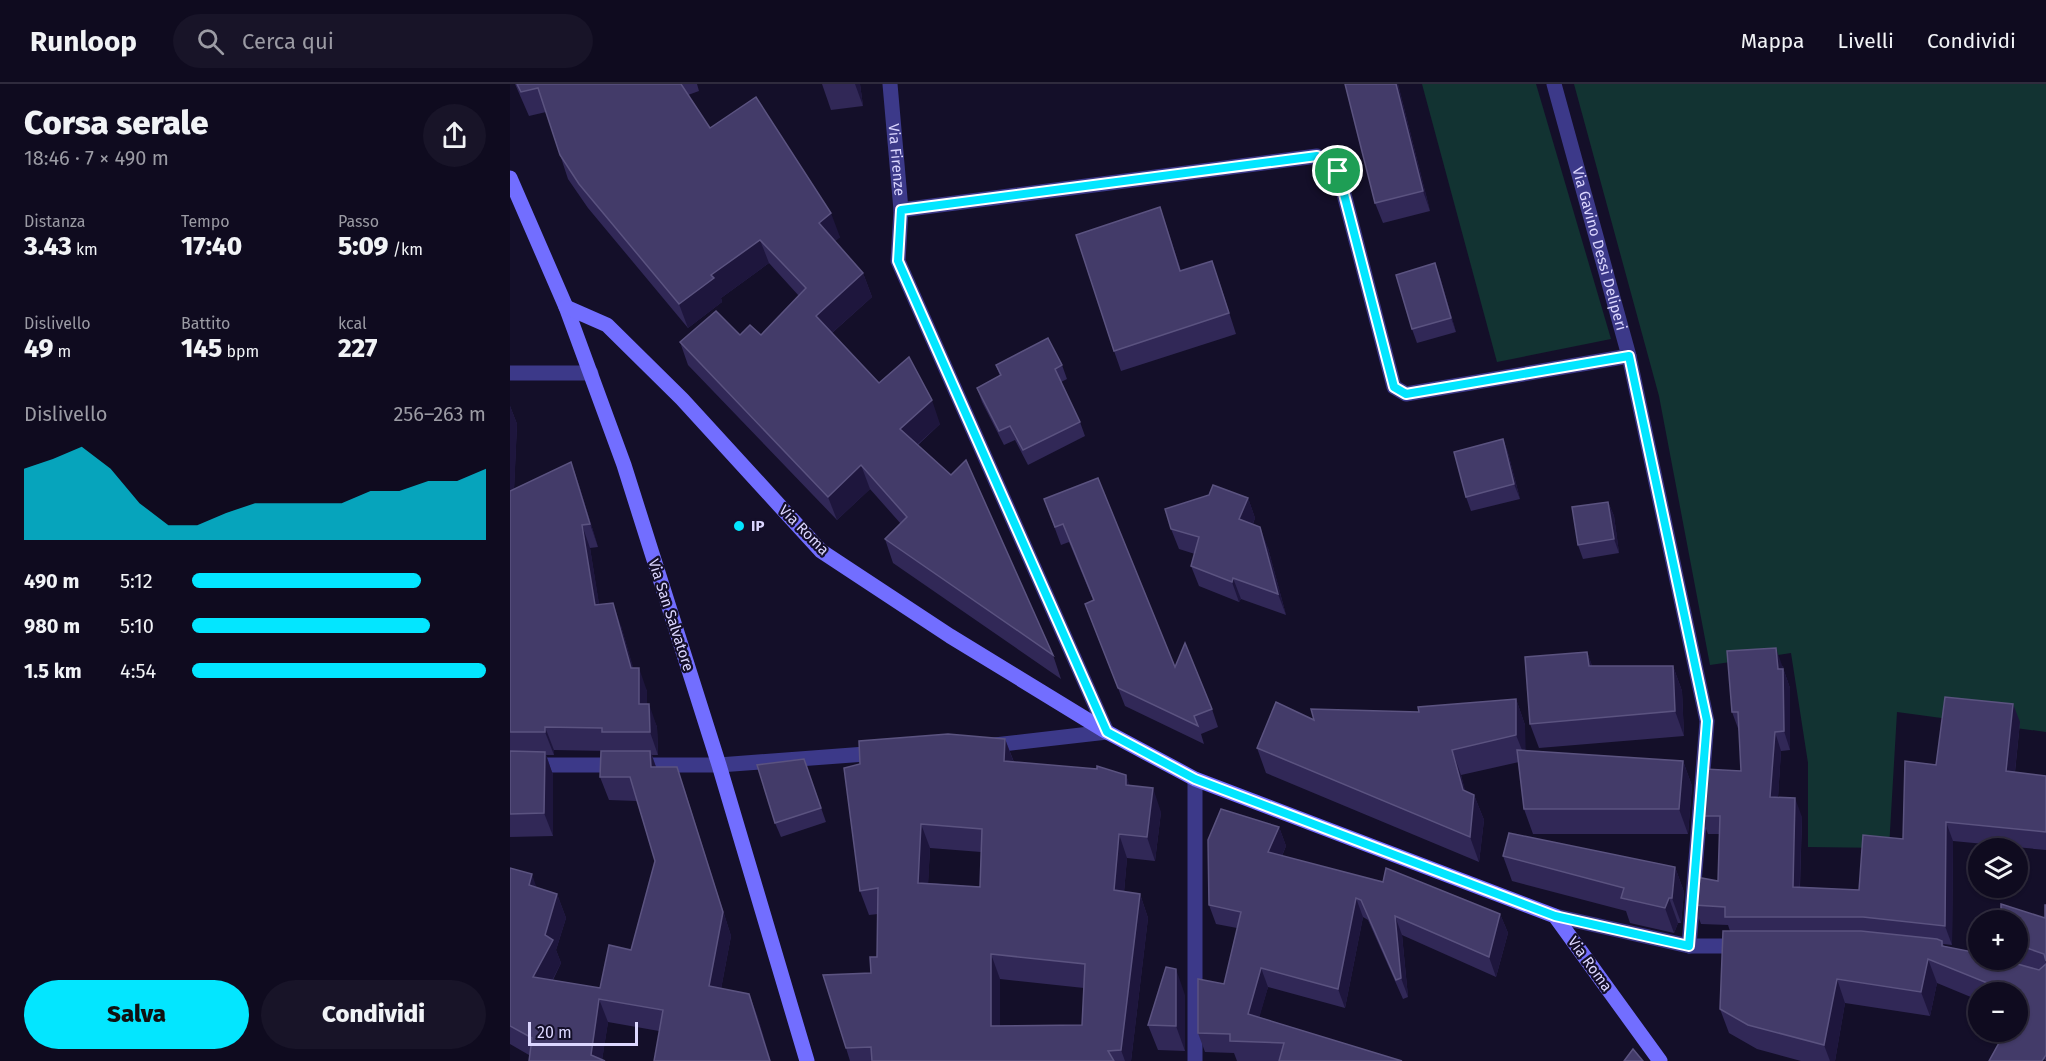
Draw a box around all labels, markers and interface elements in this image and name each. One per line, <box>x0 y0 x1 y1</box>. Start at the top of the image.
search box <box>173 14 593 68</box>
text: Runloop <box>30 25 137 58</box>
icon: search <box>194 25 227 58</box>
text: Cerca qui <box>242 28 334 55</box>
text: Mappa <box>1741 28 1805 54</box>
text: Livelli <box>1838 28 1894 54</box>
text: Condividi <box>1927 28 2016 54</box>
text: Corsa serale <box>24 103 209 143</box>
button: share <box>423 104 486 167</box>
street label: Via Firenze <box>884 123 909 197</box>
pin <box>1312 145 1363 196</box>
text: 18:46 · 7 × 490 m <box>24 146 169 170</box>
icon: arrive <box>1321 154 1354 187</box>
street label: Via Gavino Dessì Deliperi <box>1568 165 1631 333</box>
text: Distanza <box>24 212 86 231</box>
text: Tempo <box>181 212 230 231</box>
text: Passo <box>338 212 379 231</box>
text: 3.43 <box>24 231 72 262</box>
text: 17:40 <box>181 231 242 262</box>
text: 5:09 <box>338 231 388 262</box>
text: km <box>72 240 98 259</box>
text: /km <box>388 240 423 259</box>
text: Dislivello <box>24 314 91 333</box>
text: Battito <box>181 314 230 333</box>
text: kcal <box>338 314 367 333</box>
text: 49 <box>24 333 53 364</box>
text: 145 <box>181 333 222 364</box>
text: 227 <box>338 333 377 364</box>
text: m <box>53 342 71 361</box>
text: bpm <box>222 342 259 361</box>
text: Dislivello <box>24 402 107 426</box>
text: 256–263 m <box>393 402 486 426</box>
street label: Via Roma <box>775 501 833 559</box>
place label: IP <box>751 517 764 535</box>
marker: IP <box>732 519 746 533</box>
street label: Via San Salvatore <box>644 557 698 673</box>
text: 490 m <box>24 569 79 593</box>
text: 5:12 <box>120 569 153 593</box>
text: 980 m <box>24 614 80 638</box>
text: 5:10 <box>120 614 154 638</box>
text: 1.5 km <box>24 659 82 683</box>
text: 4:54 <box>120 659 156 683</box>
map controls <box>1968 838 2028 1042</box>
button: layers <box>1968 838 2028 898</box>
button: + <box>1968 910 2028 970</box>
street label: Via Roma <box>1564 933 1616 995</box>
button: Salva <box>24 980 249 1049</box>
button: Condividi <box>261 980 486 1049</box>
button: − <box>1968 982 2028 1042</box>
scale bar <box>528 1019 638 1046</box>
text: 20 m <box>537 1023 572 1042</box>

